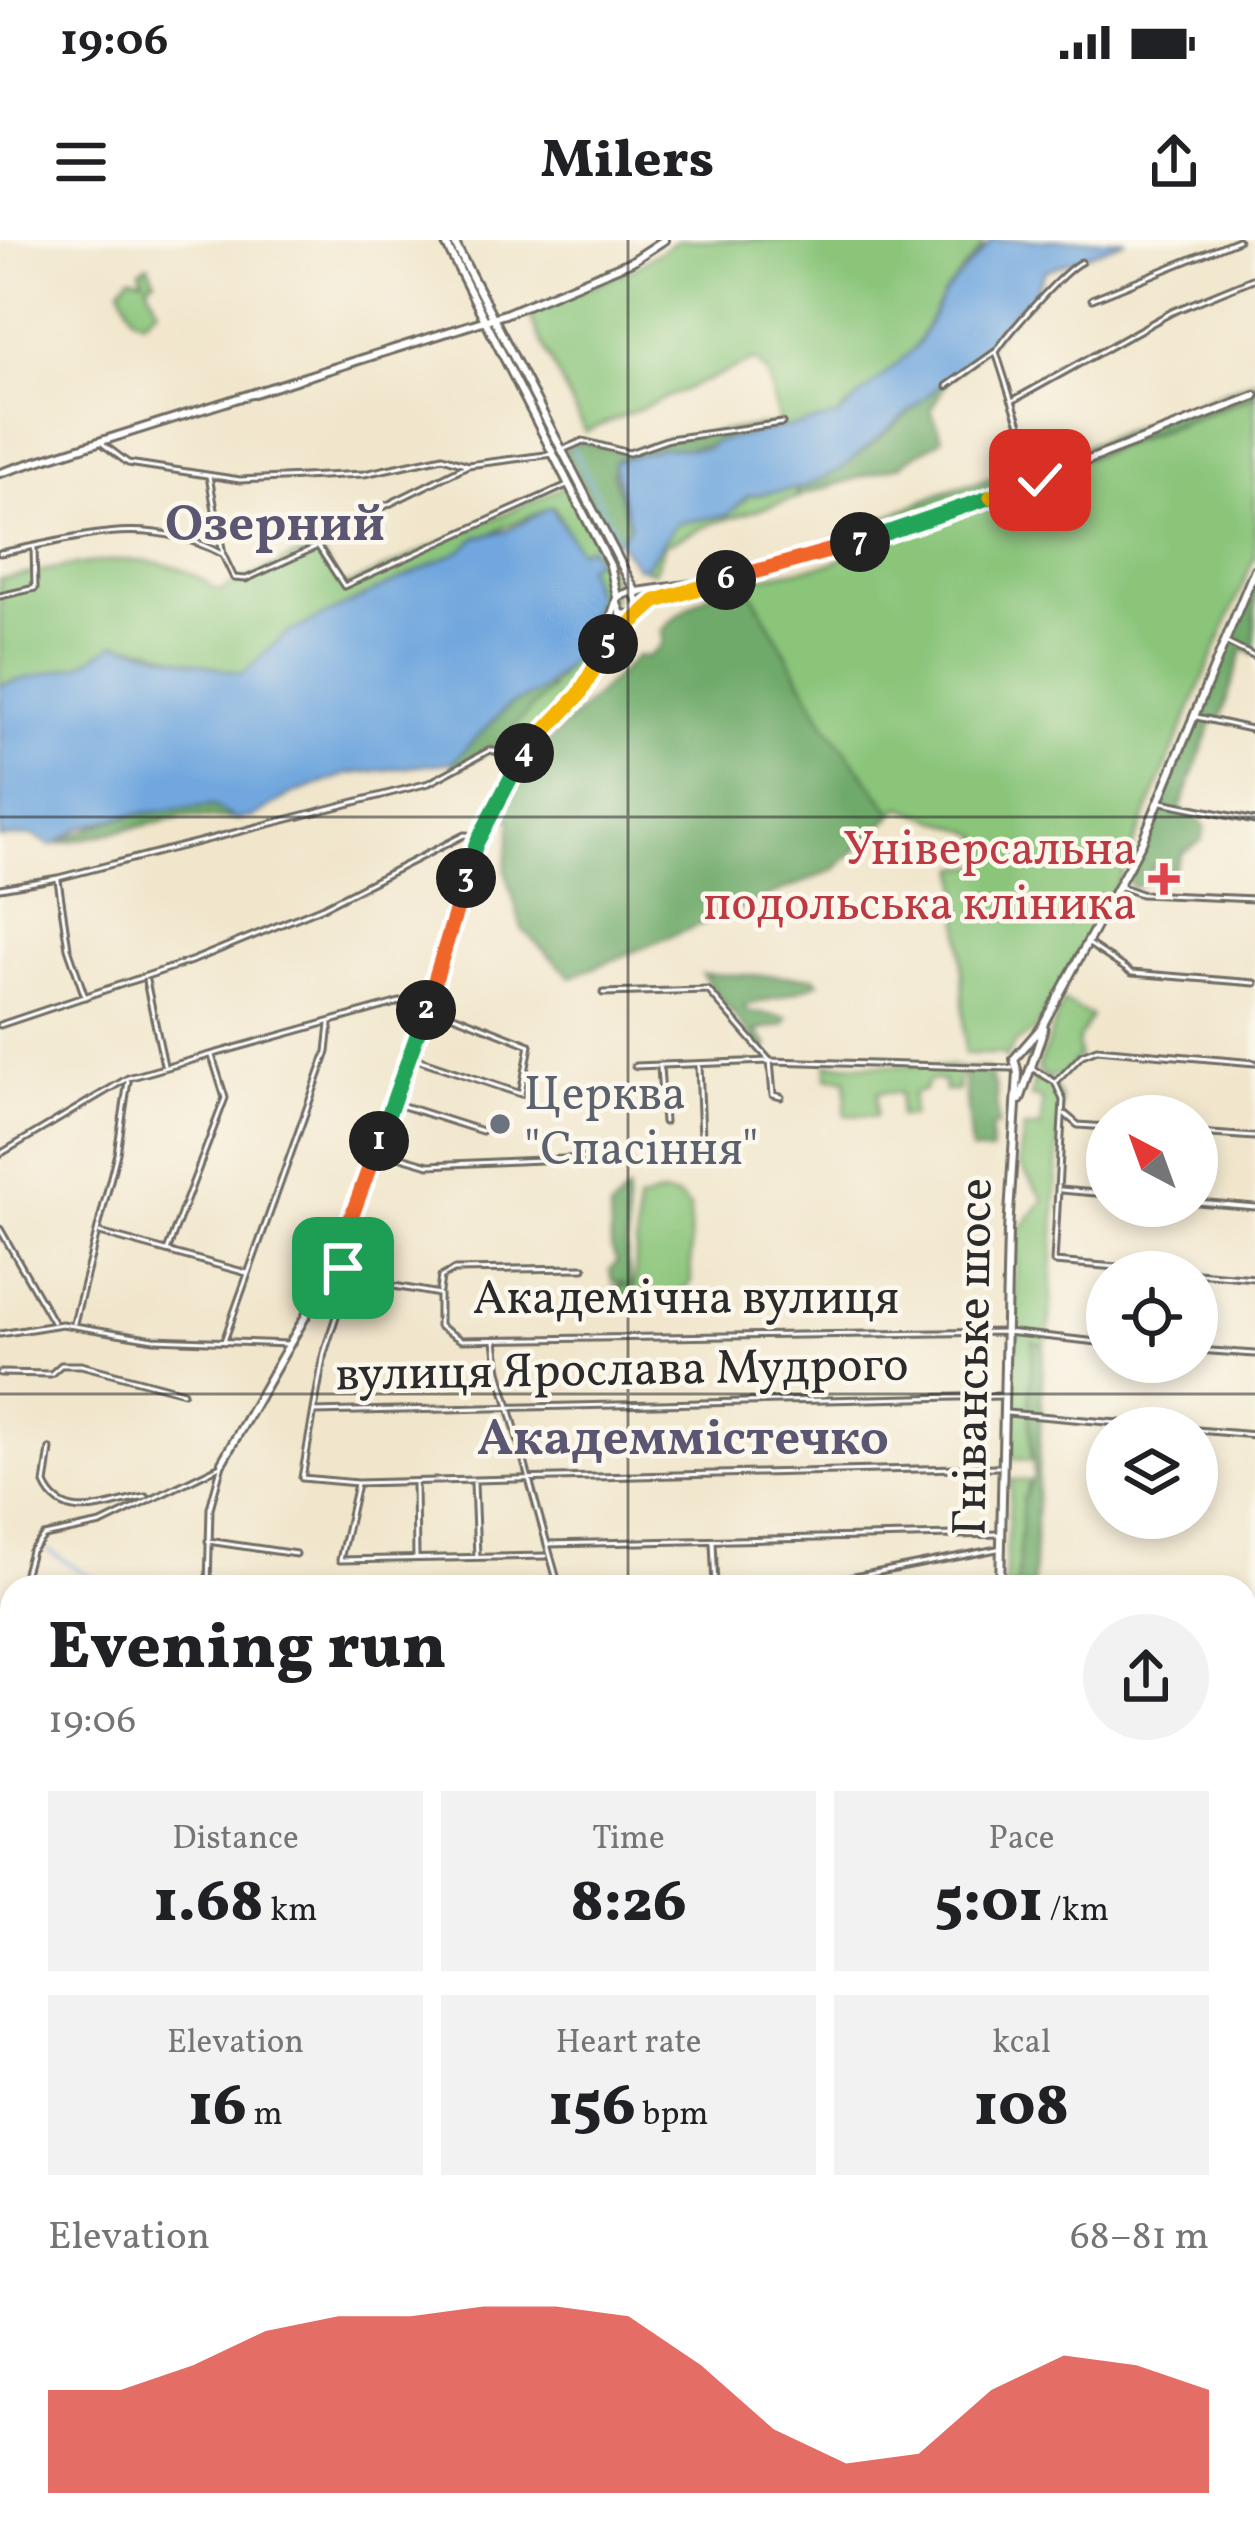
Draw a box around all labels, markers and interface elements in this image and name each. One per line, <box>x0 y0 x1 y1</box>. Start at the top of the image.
text: 19:06 <box>60 11 168 74</box>
text: Milers <box>541 125 714 200</box>
icon: menu <box>48 129 114 195</box>
icon: share <box>1141 129 1207 195</box>
pin <box>989 429 1091 531</box>
icon: check <box>1007 447 1073 513</box>
district label: Озерний <box>165 491 385 562</box>
pin: 7 <box>830 512 890 572</box>
text: 7 <box>852 519 868 565</box>
pin: 6 <box>696 550 756 610</box>
text: 6 <box>717 557 735 603</box>
pin: 5 <box>578 614 638 674</box>
text: 5 <box>600 621 616 667</box>
pin: 4 <box>494 723 554 783</box>
text: 4 <box>514 730 534 776</box>
place label: Універсальна подольська кліника <box>703 818 1137 940</box>
pin: 3 <box>436 848 496 908</box>
text: 3 <box>458 855 474 901</box>
marker: Універсальна подольська кліника <box>1148 863 1180 895</box>
pin: 2 <box>396 980 456 1040</box>
text: 2 <box>417 987 435 1033</box>
place label: Церква "Спасіння" <box>524 1063 759 1185</box>
north arrow <box>1086 1095 1218 1227</box>
map controls <box>1086 1095 1218 1539</box>
pin: 1 <box>349 1111 409 1171</box>
marker: Церква "Спасіння" <box>487 1111 513 1137</box>
text: 1 <box>372 1118 386 1164</box>
street label: Гніванське шосе <box>938 1178 1012 1536</box>
pin <box>292 1217 394 1319</box>
icon: arrive <box>310 1235 376 1301</box>
button: locate <box>1086 1251 1218 1383</box>
street label: Академічна вулиця <box>473 1267 899 1334</box>
street label: вулиця Ярослава Мудрого <box>335 1334 909 1410</box>
district label: Академмістечко <box>477 1405 889 1476</box>
button: layers <box>1086 1407 1218 1539</box>
text: Evening run <box>48 1604 447 1696</box>
button: share <box>1083 1614 1209 1740</box>
text: 19:06 <box>48 1695 136 1749</box>
text: Distance <box>172 1817 299 1863</box>
text: Time <box>592 1817 665 1863</box>
text: Pace <box>989 1817 1055 1863</box>
text: 1.68 <box>153 1863 264 1946</box>
text: 8:26 <box>570 1863 687 1946</box>
text: 5:01 <box>934 1863 1043 1946</box>
text: km <box>264 1889 318 1935</box>
text: /km <box>1043 1889 1109 1935</box>
text: Elevation <box>167 2021 304 2067</box>
text: Heart rate <box>556 2021 701 2067</box>
text: kcal <box>992 2021 1051 2067</box>
text: 16 <box>188 2067 247 2150</box>
text: 156 <box>548 2067 636 2150</box>
text: 108 <box>974 2067 1069 2150</box>
text: m <box>247 2093 283 2139</box>
text: bpm <box>636 2093 709 2139</box>
text: Elevation <box>48 2211 210 2265</box>
text: 68–81 m <box>1070 2211 1209 2265</box>

